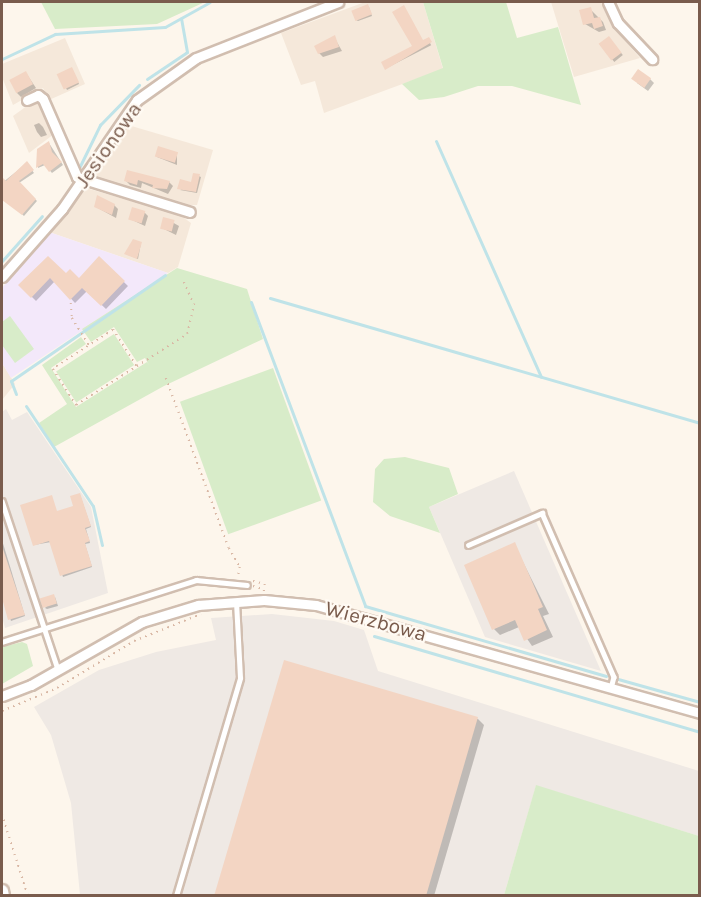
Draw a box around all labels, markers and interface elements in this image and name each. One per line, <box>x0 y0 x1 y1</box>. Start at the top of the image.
street label: Jesionowa <box>69 97 147 193</box>
street label: Wierzbowa <box>322 595 430 647</box>

